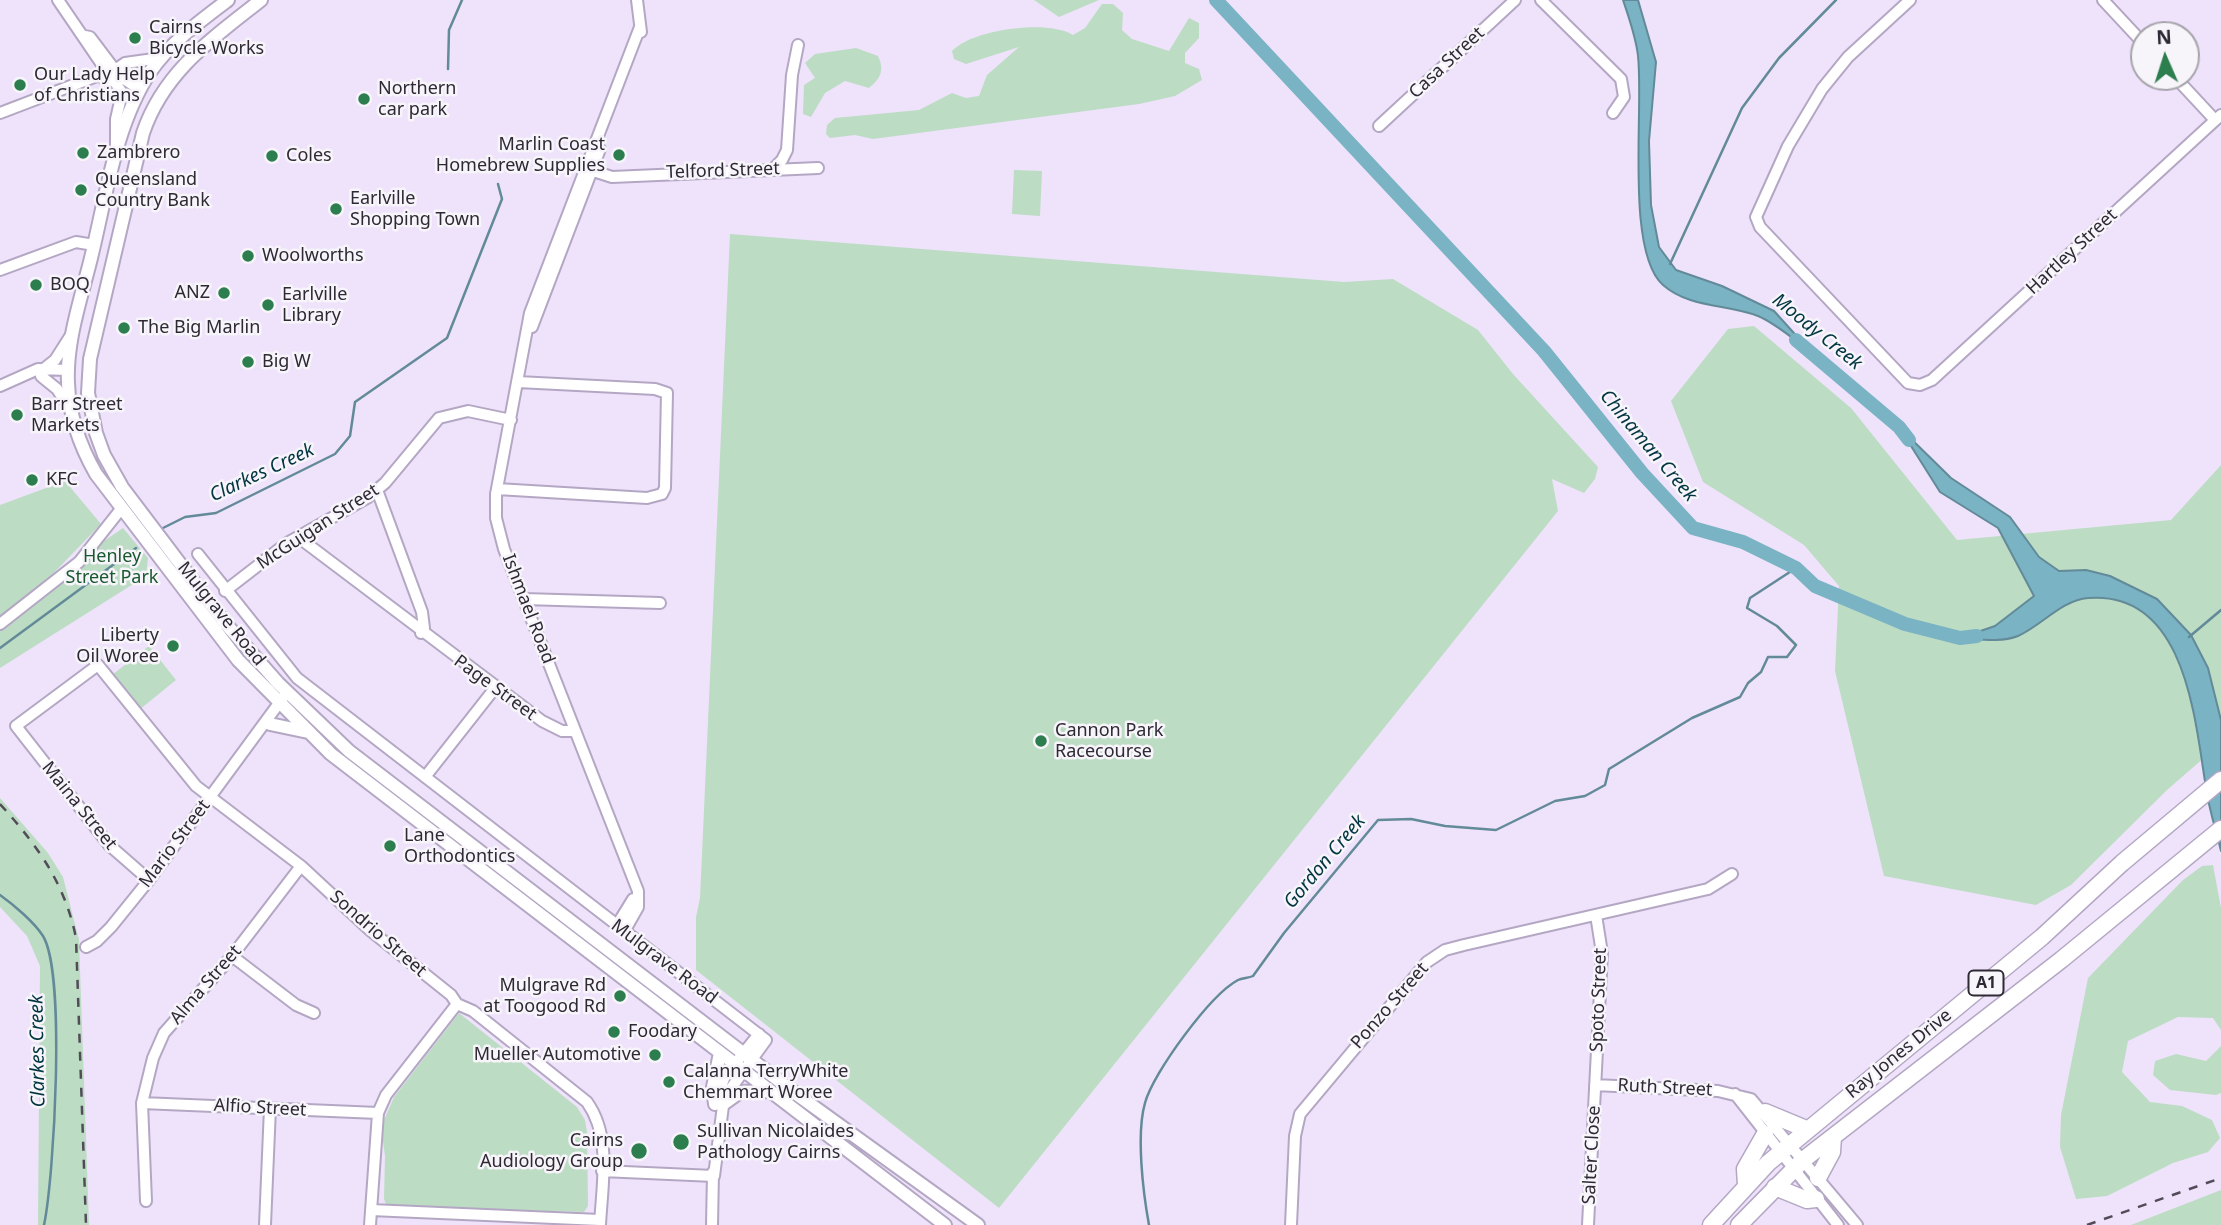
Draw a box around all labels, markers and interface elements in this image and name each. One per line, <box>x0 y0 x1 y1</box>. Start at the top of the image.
place label: Cairns Bicycle Works <box>149 17 264 60</box>
north arrow <box>2130 21 2200 91</box>
street label: Casa Street <box>1405 23 1489 103</box>
text: N <box>2156 24 2172 50</box>
marker: Cairns Bicycle Works <box>127 30 143 46</box>
place label: Our Lady Help of Christians <box>34 64 155 106</box>
marker: Our Lady Help of Christians <box>12 77 28 93</box>
place label: Northern car park <box>378 78 456 120</box>
marker: Northern car park <box>356 91 372 107</box>
place label: Marlin Coast Homebrew Supplies <box>436 134 605 176</box>
place label: Zambrero <box>97 142 180 164</box>
marker: Zambrero <box>75 145 91 161</box>
place label: Coles <box>286 145 332 167</box>
marker: Marlin Coast Homebrew Supplies <box>611 147 627 163</box>
marker: Coles <box>264 148 280 164</box>
street label: Telford Street <box>666 158 780 184</box>
place label: Queensland Country Bank <box>95 169 210 212</box>
marker: Queensland Country Bank <box>73 182 89 198</box>
place label: Earlville Shopping Town <box>350 188 480 230</box>
marker: Earlville Shopping Town <box>328 201 344 217</box>
street label: Hartley Street <box>2022 205 2122 299</box>
place label: Woolworths <box>262 245 364 267</box>
marker: Woolworths <box>240 248 256 264</box>
place label: BOQ <box>50 274 90 296</box>
marker: BOQ <box>28 277 44 293</box>
place label: ANZ <box>175 282 210 304</box>
place label: Earlville Library <box>282 284 347 326</box>
marker: ANZ <box>216 285 232 301</box>
water label: Moody Creek <box>1768 289 1866 375</box>
marker: Earlville Library <box>260 297 276 313</box>
place label: The Big Marlin <box>138 317 260 339</box>
marker: The Big Marlin <box>116 320 132 336</box>
place label: Big W <box>262 351 311 373</box>
marker: Big W <box>240 354 256 370</box>
water label: Chinaman Creek <box>1595 385 1701 507</box>
place label: Barr Street Markets <box>31 394 123 436</box>
marker: Barr Street Markets <box>9 407 25 423</box>
water label: Clarkes Creek <box>206 439 318 507</box>
place label: KFC <box>46 469 78 491</box>
marker: KFC <box>24 472 40 488</box>
street label: McGuigan Street <box>253 480 383 574</box>
park label: Henley Street Park <box>66 546 158 588</box>
street label: Ishmael Road <box>497 551 559 667</box>
street label: Mulgrave Road <box>172 558 270 670</box>
place label: Liberty Oil Woree <box>76 625 159 668</box>
marker: Liberty Oil Woree <box>165 638 181 654</box>
street label: Page Street <box>449 651 541 725</box>
place label: Cannon Park Racecourse <box>1055 720 1163 762</box>
marker: Cannon Park Racecourse <box>1033 733 1049 749</box>
street label: Maina Street <box>37 758 121 854</box>
street label: Mario Street <box>135 796 215 892</box>
water label: Gordon Creek <box>1279 811 1371 913</box>
place label: Lane Orthodontics <box>404 825 515 868</box>
marker: Lane Orthodontics <box>382 838 398 854</box>
street label: Sondrio Street <box>325 886 431 982</box>
street label: Mulgrave Road <box>607 915 721 1009</box>
street label: Alma Street <box>166 941 246 1029</box>
street label: Spoto Street <box>1586 948 1612 1052</box>
street label: Ponzo Street <box>1347 958 1433 1054</box>
road number: A1 <box>1968 970 2004 995</box>
place label: Mulgrave Rd at Toogood Rd <box>483 975 606 1018</box>
marker: Mulgrave Rd at Toogood Rd <box>612 988 628 1004</box>
water label: Clarkes Creek <box>26 994 50 1108</box>
street label: Ray Jones Drive <box>1842 1005 1956 1103</box>
place label: Foodary <box>628 1021 697 1043</box>
marker: Foodary <box>606 1024 622 1040</box>
place label: Mueller Automotive <box>474 1044 641 1066</box>
marker: Mueller Automotive <box>647 1047 663 1063</box>
place label: Calanna TerryWhite Chemmart Woree <box>683 1061 848 1104</box>
marker: Calanna TerryWhite Chemmart Woree <box>661 1074 677 1090</box>
street label: Ruth Street <box>1617 1075 1713 1101</box>
street label: Alfio Street <box>213 1095 307 1121</box>
street label: Salter Close <box>1579 1105 1605 1205</box>
place label: Sullivan Nicolaides Pathology Cairns <box>697 1121 854 1164</box>
place label: Cairns Audiology Group <box>480 1130 623 1172</box>
marker: Sullivan Nicolaides Pathology Cairns <box>671 1132 691 1152</box>
marker: Cairns Audiology Group <box>629 1141 649 1161</box>

